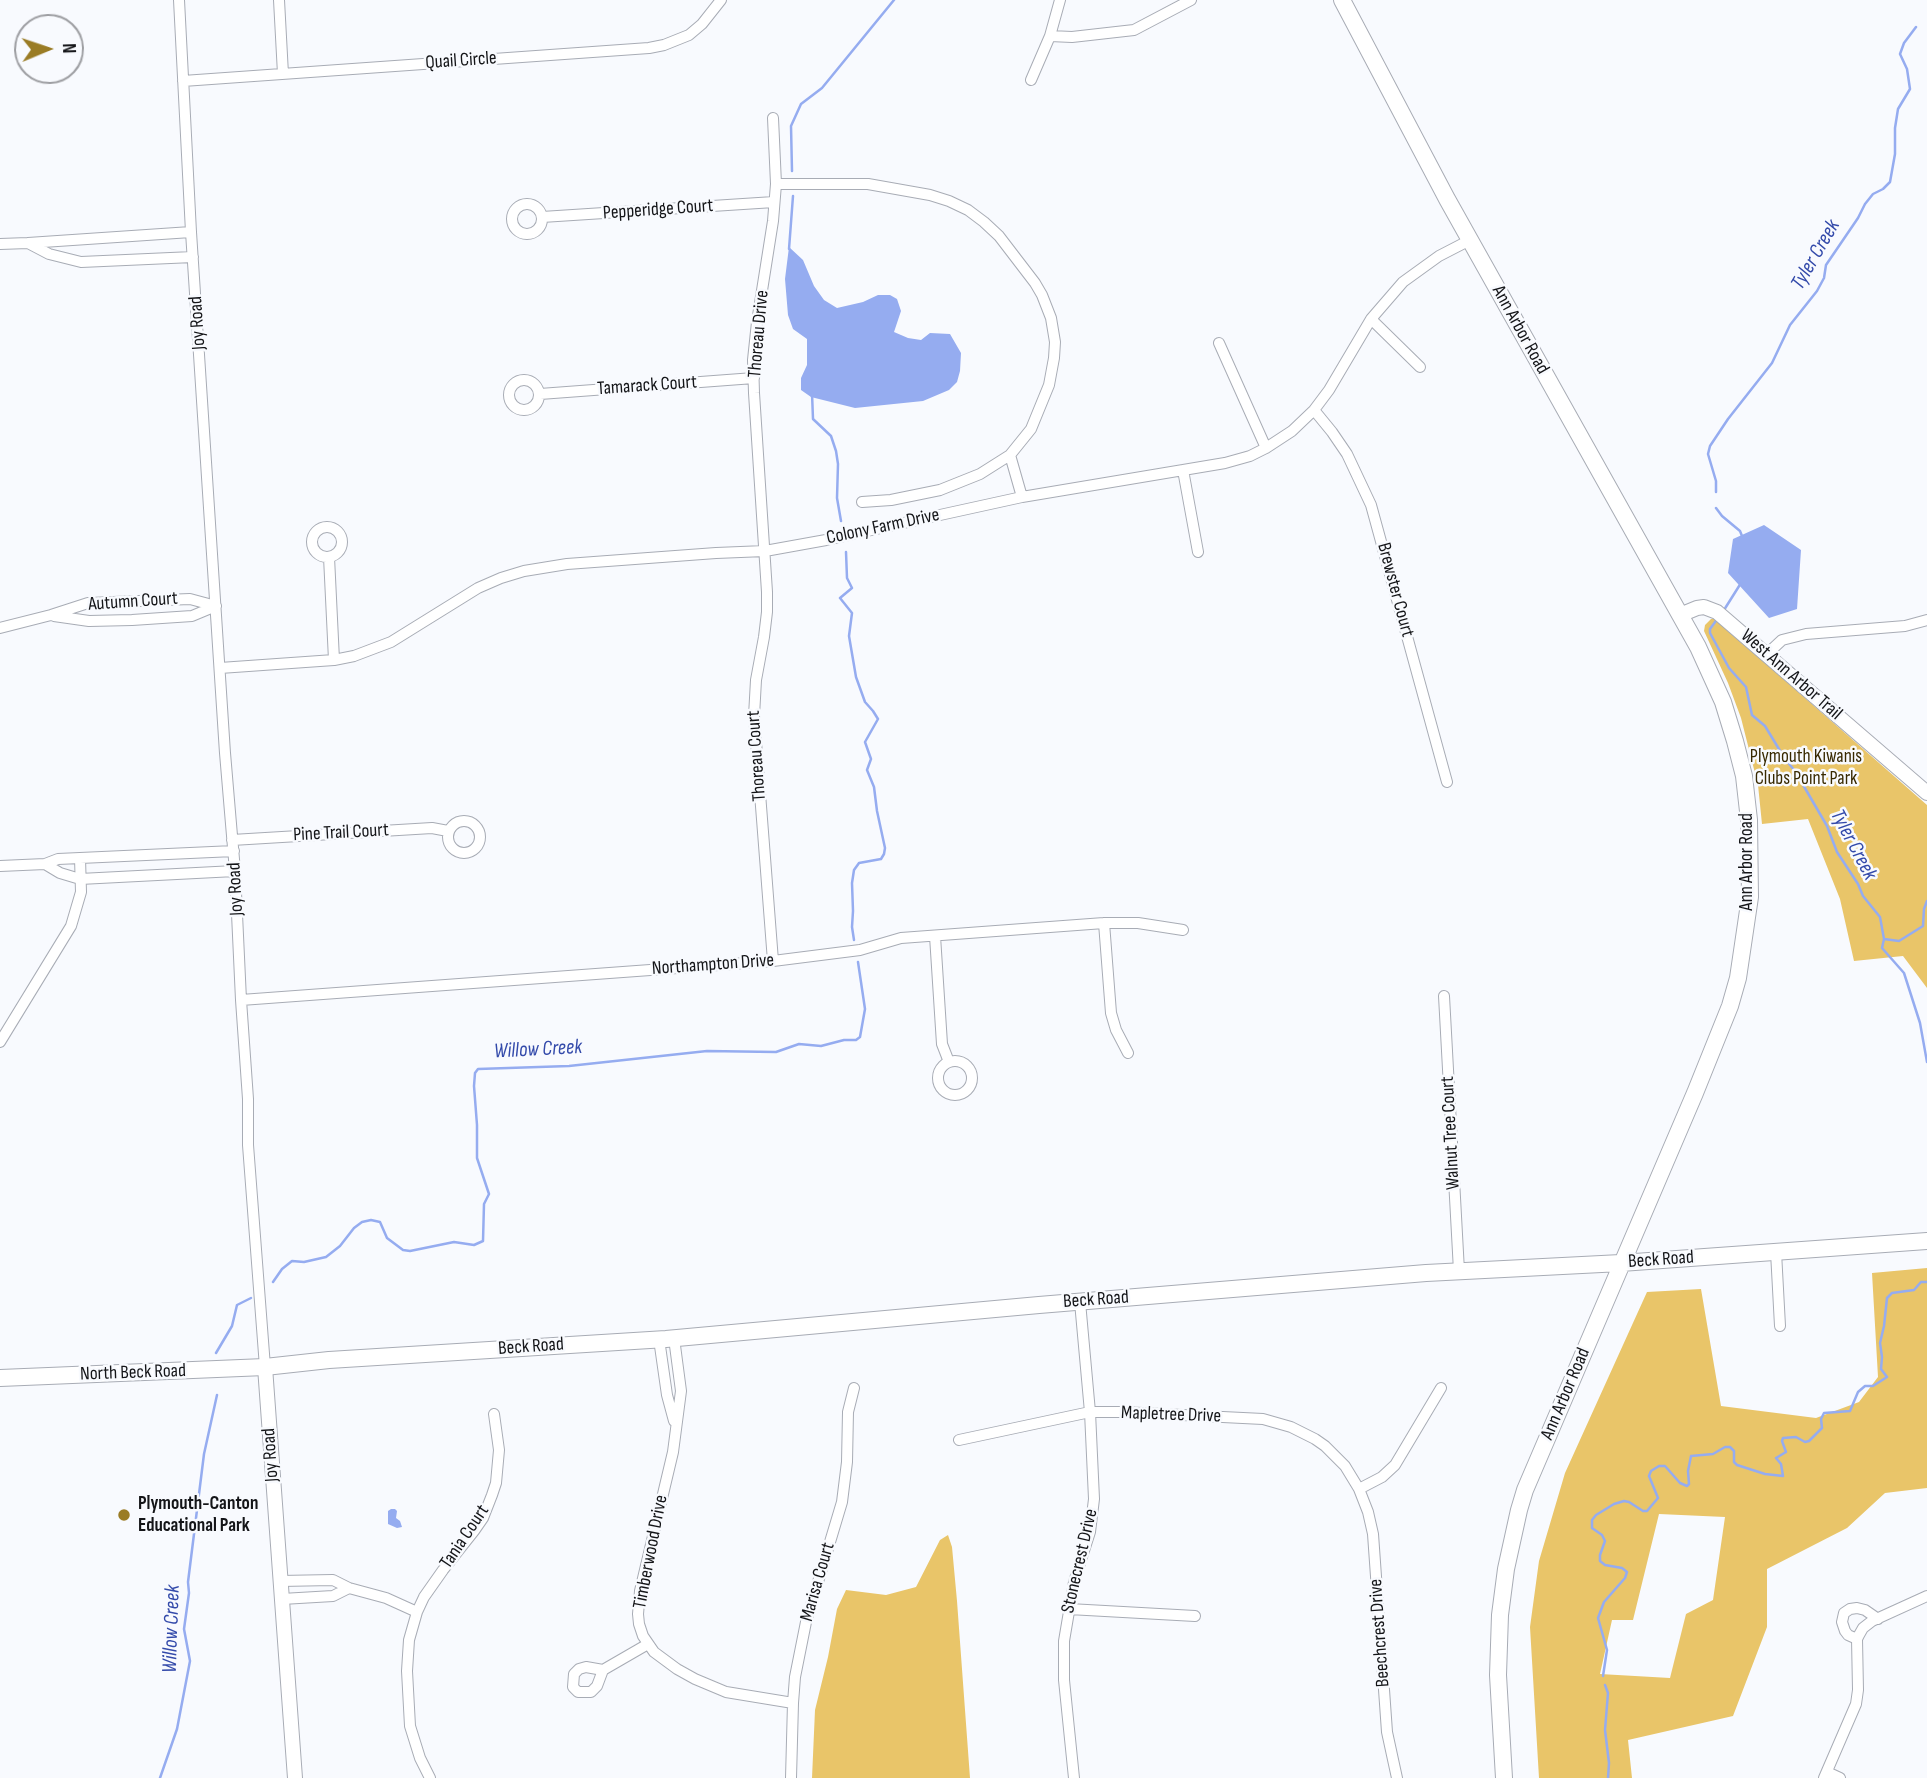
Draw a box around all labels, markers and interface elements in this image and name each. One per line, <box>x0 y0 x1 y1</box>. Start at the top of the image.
north arrow <box>14 14 84 84</box>
text: N <box>57 43 80 54</box>
street label: Quail Circle <box>425 47 497 75</box>
street label: Pepperidge Court <box>602 195 714 225</box>
water label: Tyler Creek <box>1786 216 1846 294</box>
street label: Ann Arbor Road <box>1486 282 1554 378</box>
street label: Thoreau Drive <box>744 289 774 379</box>
street label: Joy Road <box>185 295 211 351</box>
street label: Tamarack Court <box>596 371 698 401</box>
street label: Colony Farm Drive <box>824 504 942 550</box>
street label: Brewster Court <box>1371 540 1419 640</box>
street label: Autumn Court <box>88 588 178 616</box>
street label: West Ann Arbor Trail <box>1736 625 1846 725</box>
street label: Thoreau Court <box>742 710 772 802</box>
park label: Plymouth Kiwanis Clubs Point Park <box>1750 746 1862 790</box>
water label: Tyler Creek <box>1824 805 1882 885</box>
street label: Ann Arbor Road <box>1736 813 1758 911</box>
street label: Pine Trail Court <box>293 819 389 847</box>
street label: Joy Road <box>223 862 249 916</box>
street label: Northampton Drive <box>651 949 775 981</box>
water label: Willow Creek <box>493 1035 583 1065</box>
street label: Walnut Tree Court <box>1437 1076 1465 1190</box>
street label: Beck Road <box>1627 1246 1695 1274</box>
street label: Beck Road <box>1062 1286 1130 1314</box>
street label: Beck Road <box>497 1333 565 1361</box>
street label: Ann Arbor Road <box>1536 1345 1596 1443</box>
street label: North Beck Road <box>80 1360 186 1386</box>
street label: Mapletree Drive <box>1121 1402 1221 1428</box>
street label: Joy Road <box>258 1427 284 1483</box>
place label: Plymouth-Canton Educational Park <box>138 1493 258 1537</box>
street label: Timberwood Drive <box>629 1493 673 1611</box>
street label: Tania Court <box>435 1501 495 1573</box>
marker: Plymouth-Canton Educational Park <box>116 1507 132 1523</box>
street label: Stonecrest Drive <box>1057 1507 1103 1615</box>
street label: Marisa Court <box>796 1540 840 1624</box>
street label: Beechcrest Drive <box>1365 1578 1395 1688</box>
water label: Willow Creek <box>158 1585 186 1673</box>

